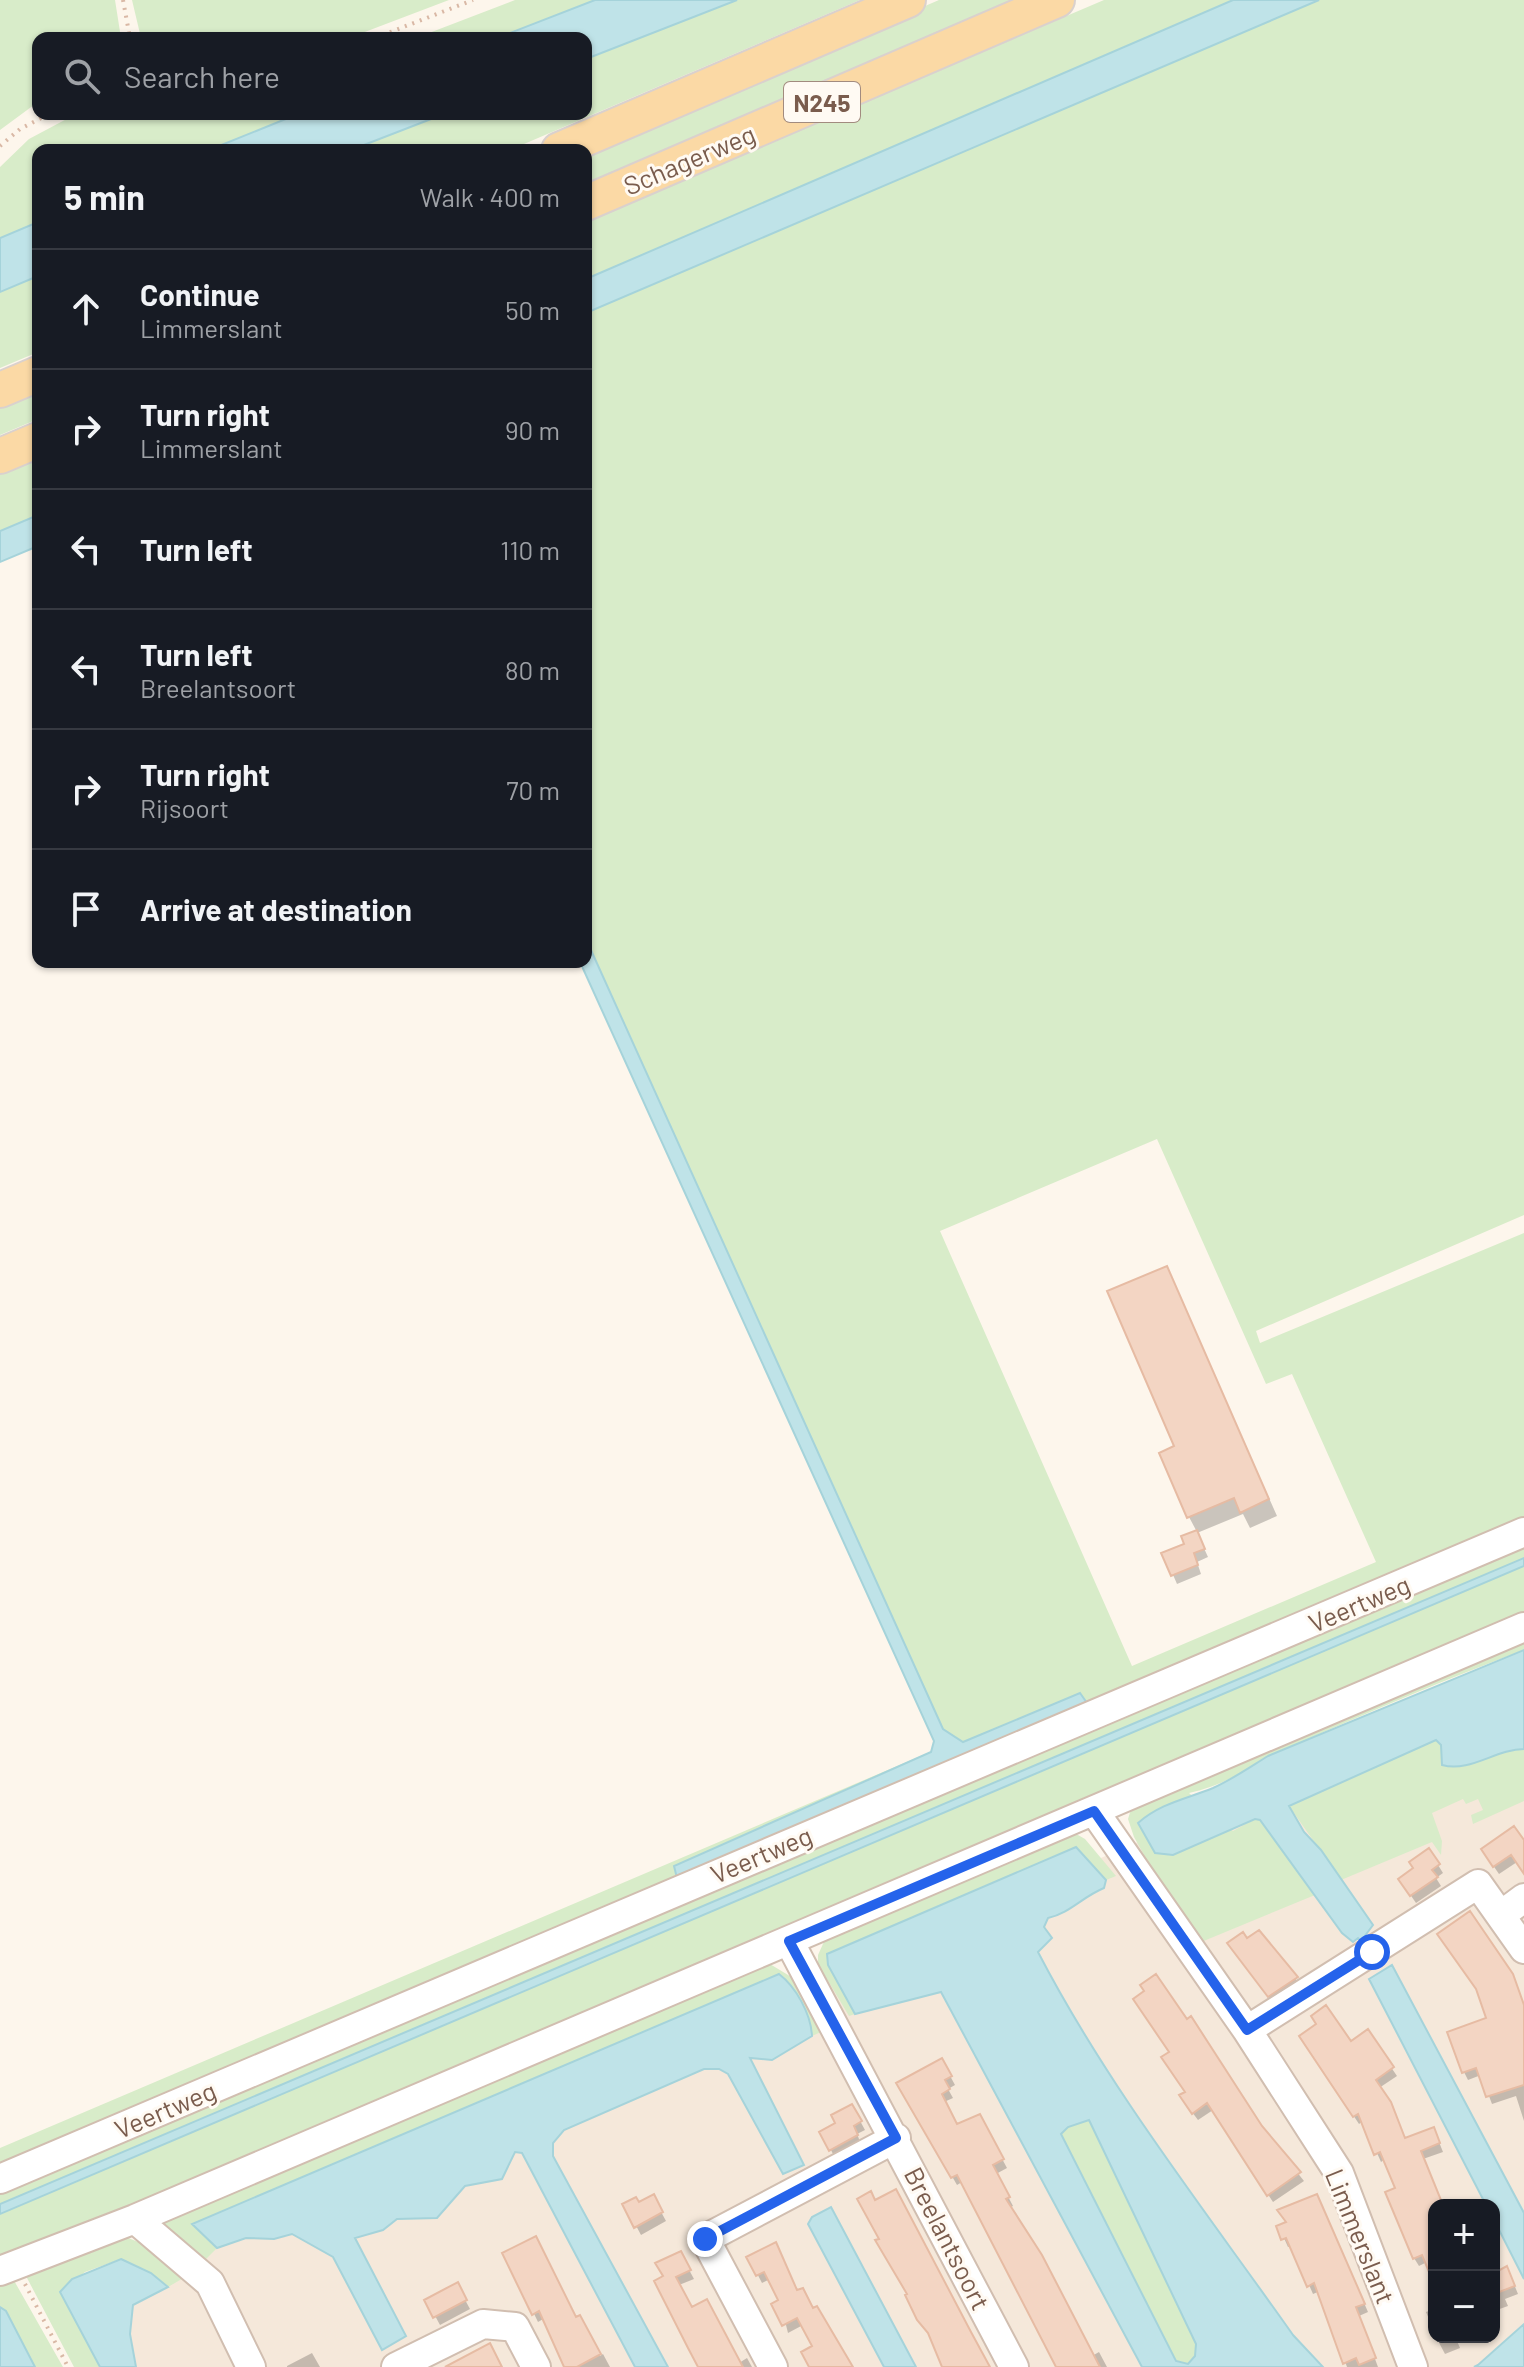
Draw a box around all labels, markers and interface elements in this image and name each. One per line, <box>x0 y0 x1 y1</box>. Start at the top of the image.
search box <box>32 32 592 120</box>
icon: search <box>60 54 104 98</box>
text: Search here <box>124 58 280 94</box>
road number: N245 <box>784 82 860 122</box>
street label: Schagerweg <box>618 117 760 201</box>
text: 5 min <box>64 176 145 217</box>
text: Walk · 400 m <box>420 181 560 212</box>
text: Continue <box>140 276 260 312</box>
icon: ahead <box>64 287 108 331</box>
text: 50 m <box>505 294 560 325</box>
text: Limmerslant <box>140 312 283 343</box>
text: Turn right <box>140 396 270 432</box>
icon: right <box>64 407 108 451</box>
text: 90 m <box>505 414 560 445</box>
text: Limmerslant <box>140 432 283 463</box>
icon: left <box>64 527 108 571</box>
text: Turn left <box>140 531 253 567</box>
text: 110 m <box>500 534 560 565</box>
text: Turn left <box>140 636 253 672</box>
icon: left <box>64 647 108 691</box>
text: 80 m <box>505 654 560 685</box>
text: Breelantsoort <box>140 672 296 703</box>
text: Turn right <box>140 756 270 792</box>
icon: right <box>64 767 108 811</box>
text: 70 m <box>506 774 560 805</box>
text: Rijsoort <box>140 792 229 823</box>
icon: arrive <box>64 887 108 931</box>
text: Arrive at destination <box>140 891 412 927</box>
street label: Veertweg <box>1304 1568 1414 1638</box>
street label: Veertweg <box>706 1819 816 1889</box>
route start <box>1354 1934 1390 1970</box>
street label: Veertweg <box>110 2074 220 2144</box>
street label: Breelantsoort <box>899 2161 997 2315</box>
street label: Limmerslant <box>1320 2164 1402 2308</box>
map controls <box>1428 2199 1500 2343</box>
button: + <box>1428 2199 1500 2271</box>
route end <box>687 2221 723 2257</box>
button: − <box>1428 2271 1500 2343</box>

